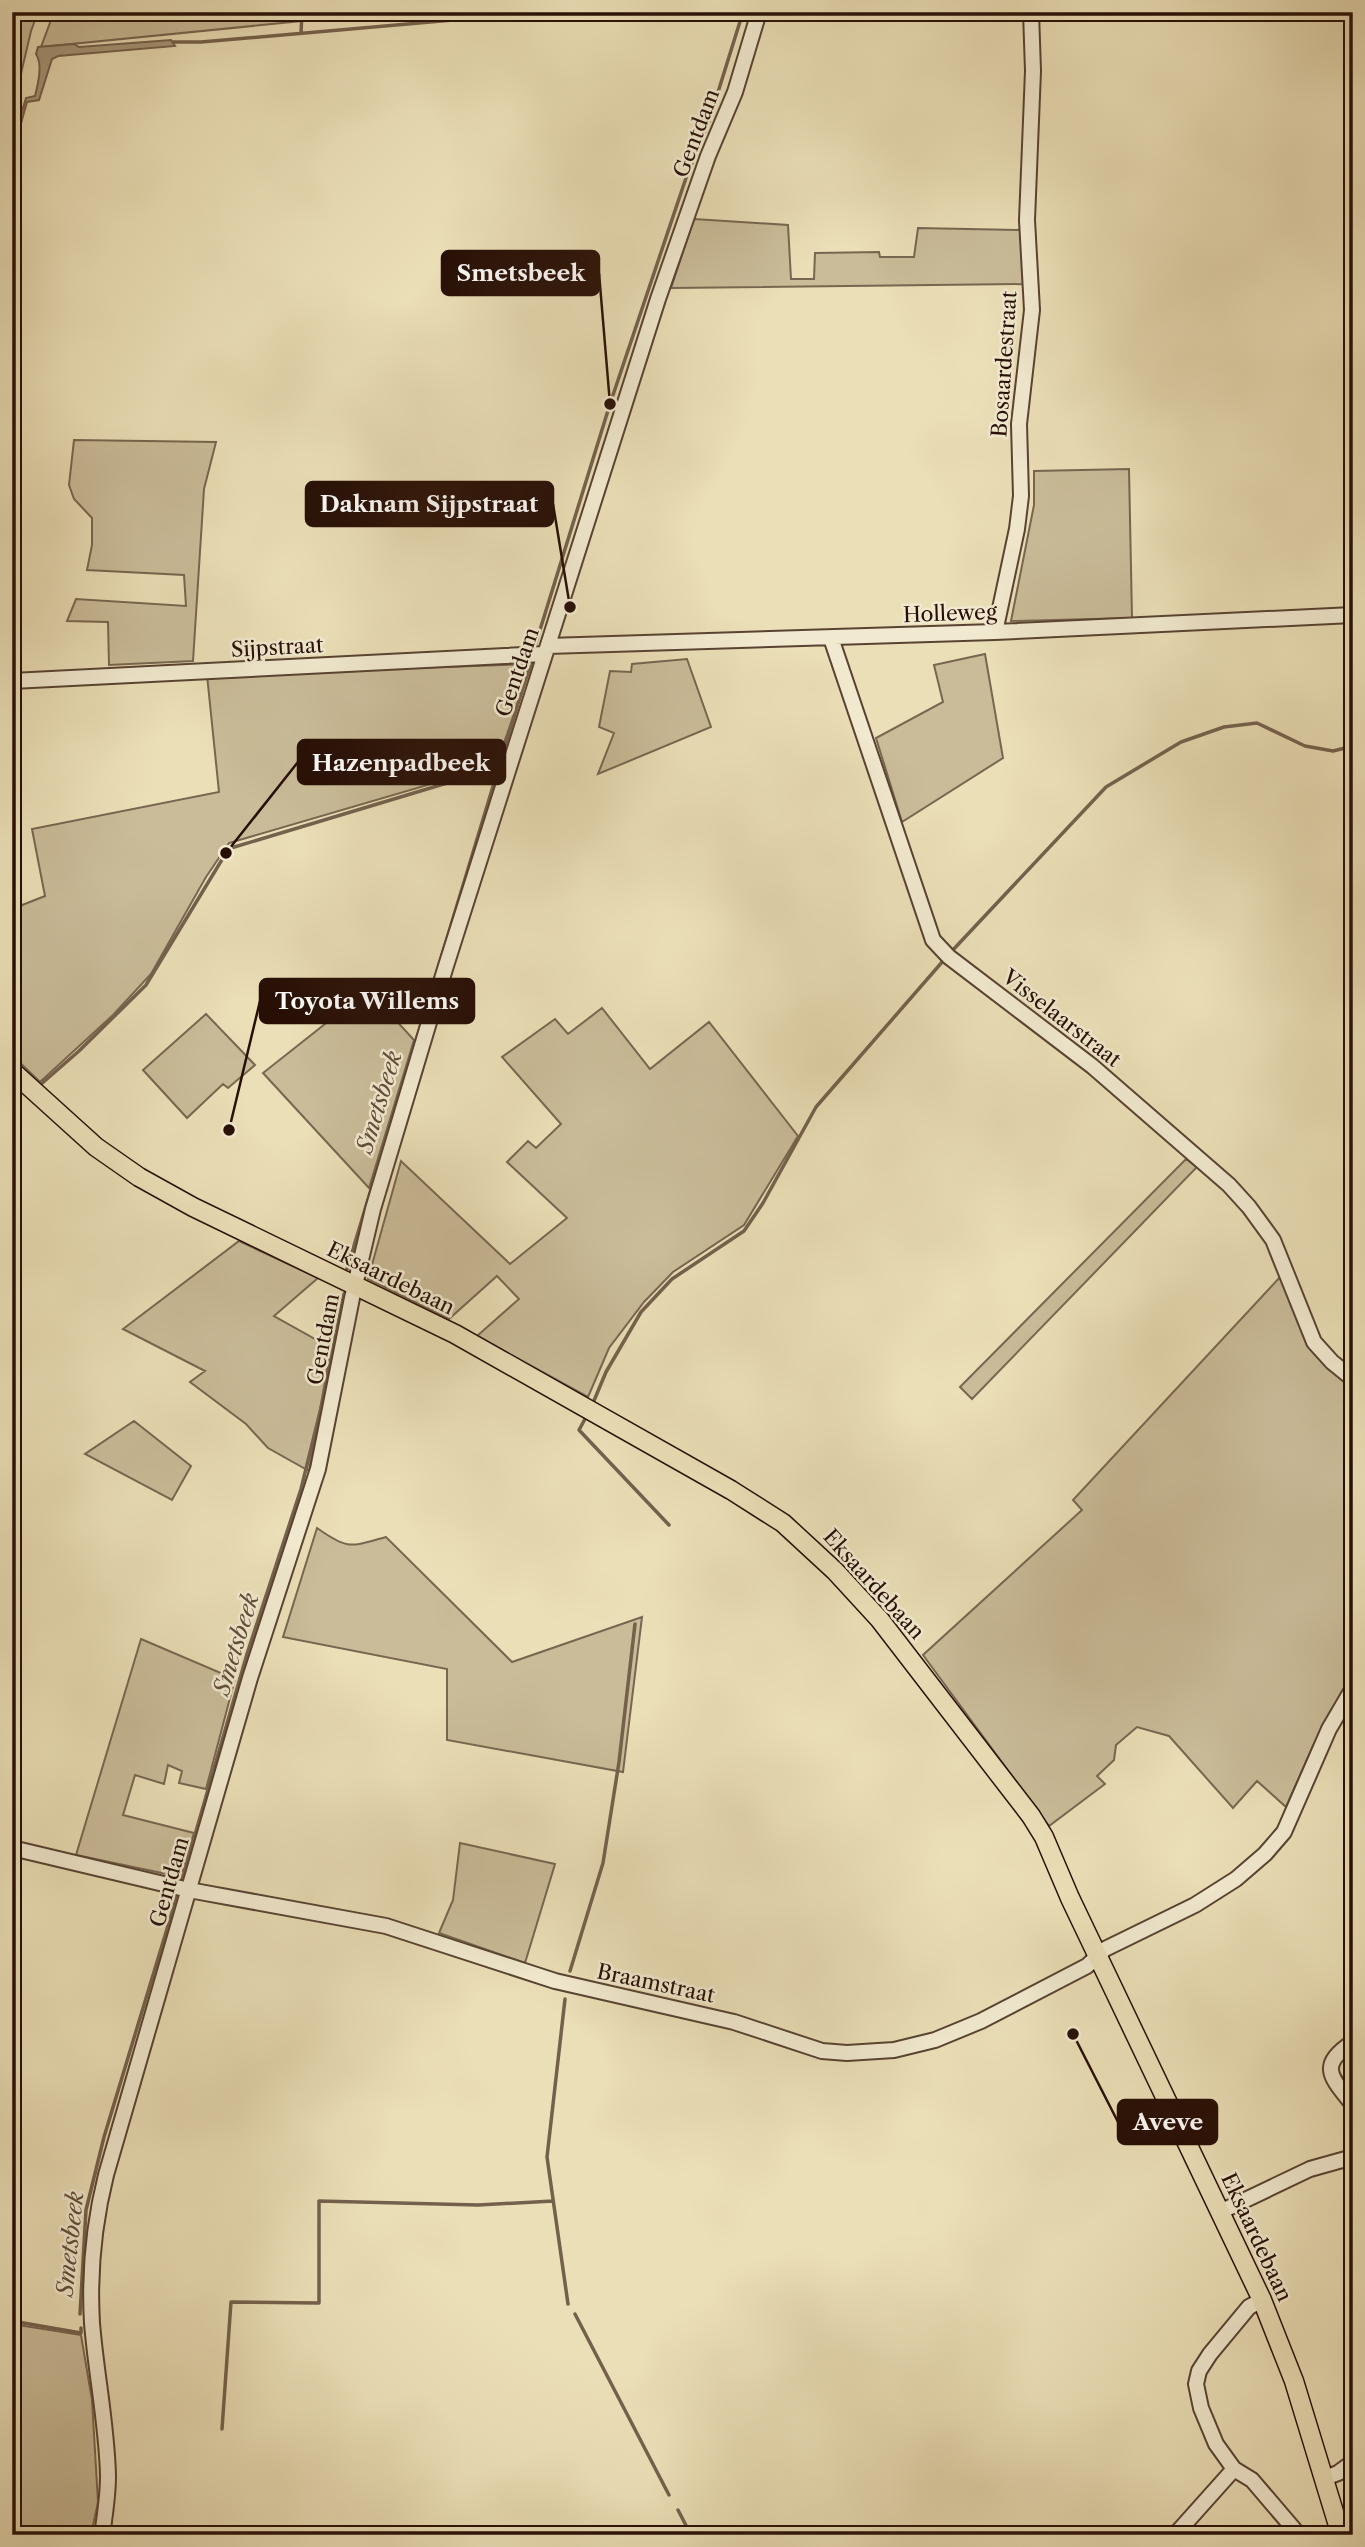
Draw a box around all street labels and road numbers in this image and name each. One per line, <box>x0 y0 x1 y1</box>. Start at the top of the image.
street label: Gentdam <box>668 85 724 181</box>
street label: Bosaardestraat <box>986 289 1022 438</box>
street label: Holleweg <box>903 599 998 627</box>
street label: Gentdam <box>490 624 544 720</box>
street label: Sijpstraat <box>230 632 324 662</box>
street label: Visselaarstraat <box>997 963 1127 1072</box>
street label: Eksaardebaan <box>323 1236 459 1320</box>
street label: Gentdam <box>302 1291 344 1387</box>
street label: Eksaardebaan <box>818 1524 930 1644</box>
street label: Gentdam <box>144 1834 194 1930</box>
street label: Braamstraat <box>595 1958 718 2008</box>
street label: Eksaardebaan <box>1216 2169 1298 2305</box>

